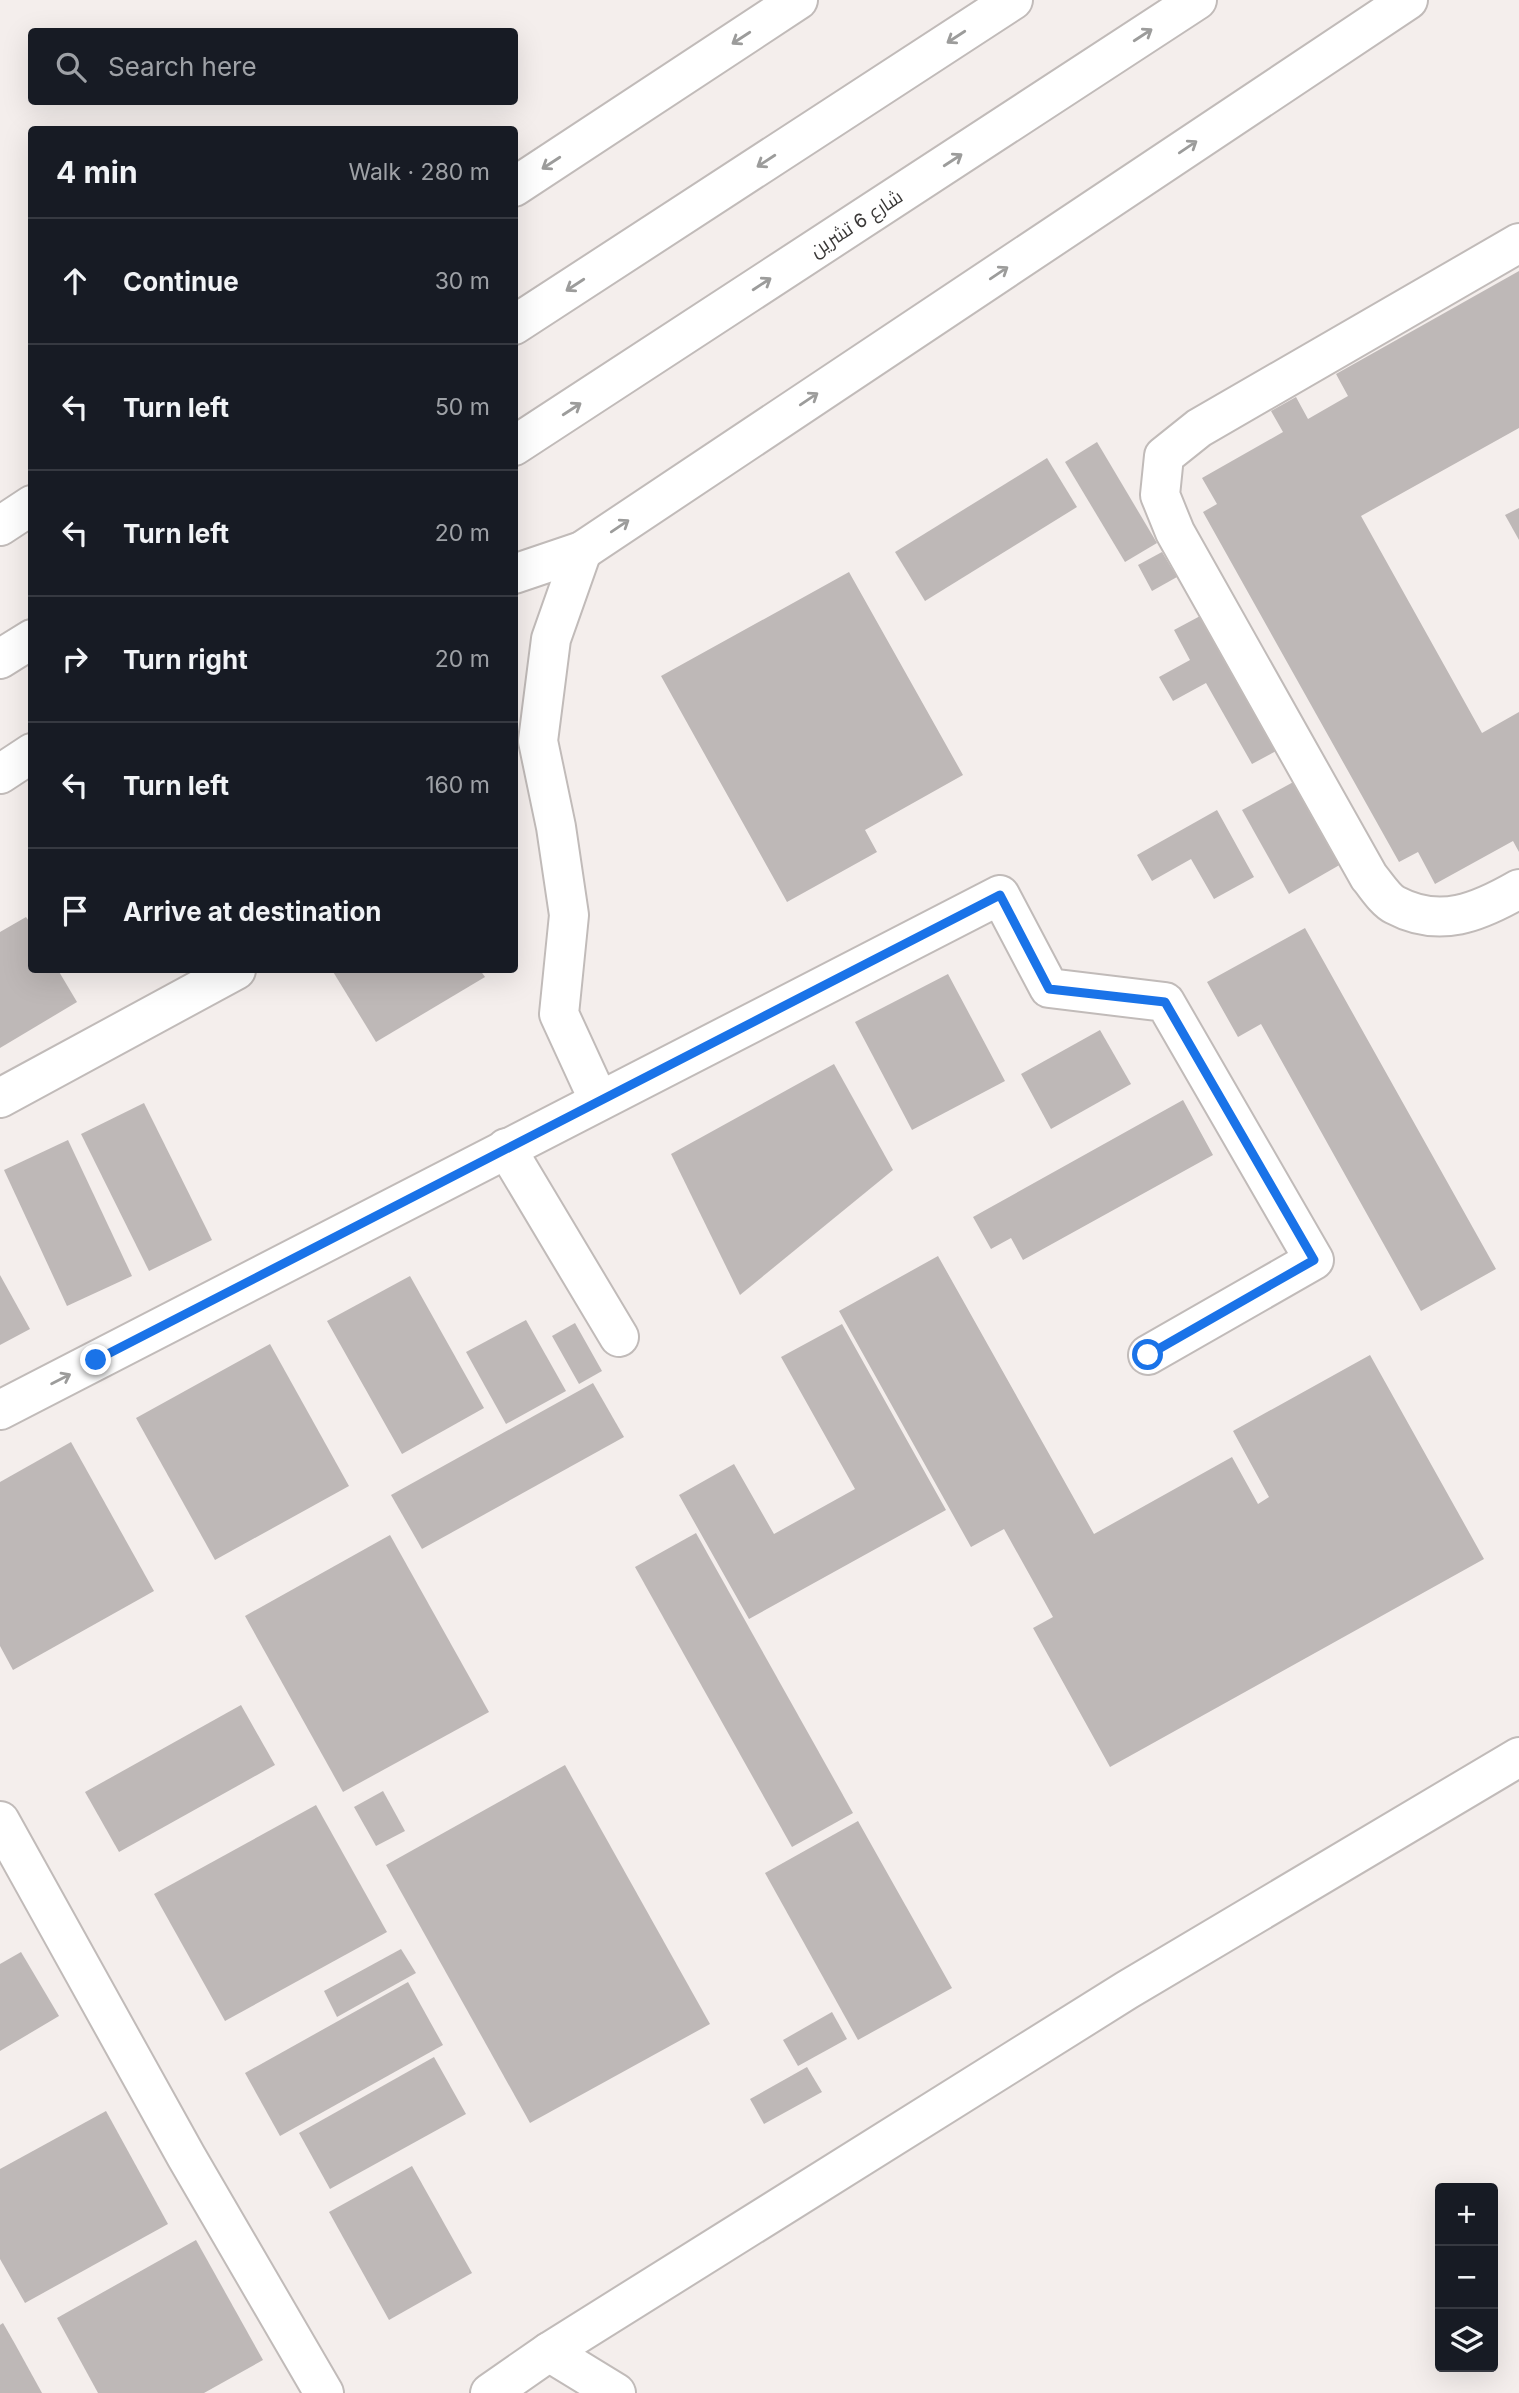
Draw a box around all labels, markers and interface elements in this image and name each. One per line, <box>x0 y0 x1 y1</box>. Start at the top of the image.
search box <box>28 28 518 105</box>
one-way arrow <box>1133 28 1152 43</box>
one-way arrow <box>731 31 751 45</box>
one-way arrow <box>947 31 967 45</box>
icon: search <box>52 48 90 86</box>
text: Search here <box>108 51 257 82</box>
one-way arrow <box>1178 140 1197 154</box>
one-way arrow <box>942 153 962 167</box>
text: 4 min <box>56 154 138 190</box>
one-way arrow <box>756 155 776 169</box>
one-way arrow <box>541 156 561 170</box>
text: Walk · 280 m <box>348 158 490 186</box>
street label: شارع 6 تشرين <box>806 185 908 264</box>
icon: ahead <box>56 262 94 300</box>
text: Continue <box>123 266 239 297</box>
one-way arrow <box>989 266 1008 280</box>
text: 30 m <box>435 267 490 295</box>
one-way arrow <box>752 277 771 292</box>
one-way arrow <box>566 278 585 293</box>
icon: left <box>56 388 94 426</box>
text: Turn left <box>123 392 229 423</box>
one-way arrow <box>799 392 819 406</box>
text: 50 m <box>435 393 490 421</box>
one-way arrow <box>561 401 581 415</box>
icon: left <box>56 514 94 552</box>
text: Turn left <box>123 518 229 549</box>
one-way arrow <box>610 518 629 533</box>
text: 20 m <box>435 519 490 547</box>
icon: right <box>56 640 94 678</box>
text: Turn right <box>123 644 248 675</box>
text: 20 m <box>435 645 490 673</box>
icon: left <box>56 766 94 804</box>
text: Turn left <box>123 770 229 801</box>
text: 160 m <box>425 771 490 799</box>
icon: arrive <box>56 892 94 930</box>
text: Arrive at destination <box>123 896 382 927</box>
route start <box>1132 1339 1163 1370</box>
route end <box>80 1344 111 1375</box>
one-way arrow <box>50 1371 70 1385</box>
map controls <box>1435 2183 1498 2372</box>
button: + <box>1435 2183 1498 2246</box>
button: − <box>1435 2246 1498 2309</box>
button: layers <box>1435 2309 1498 2372</box>

